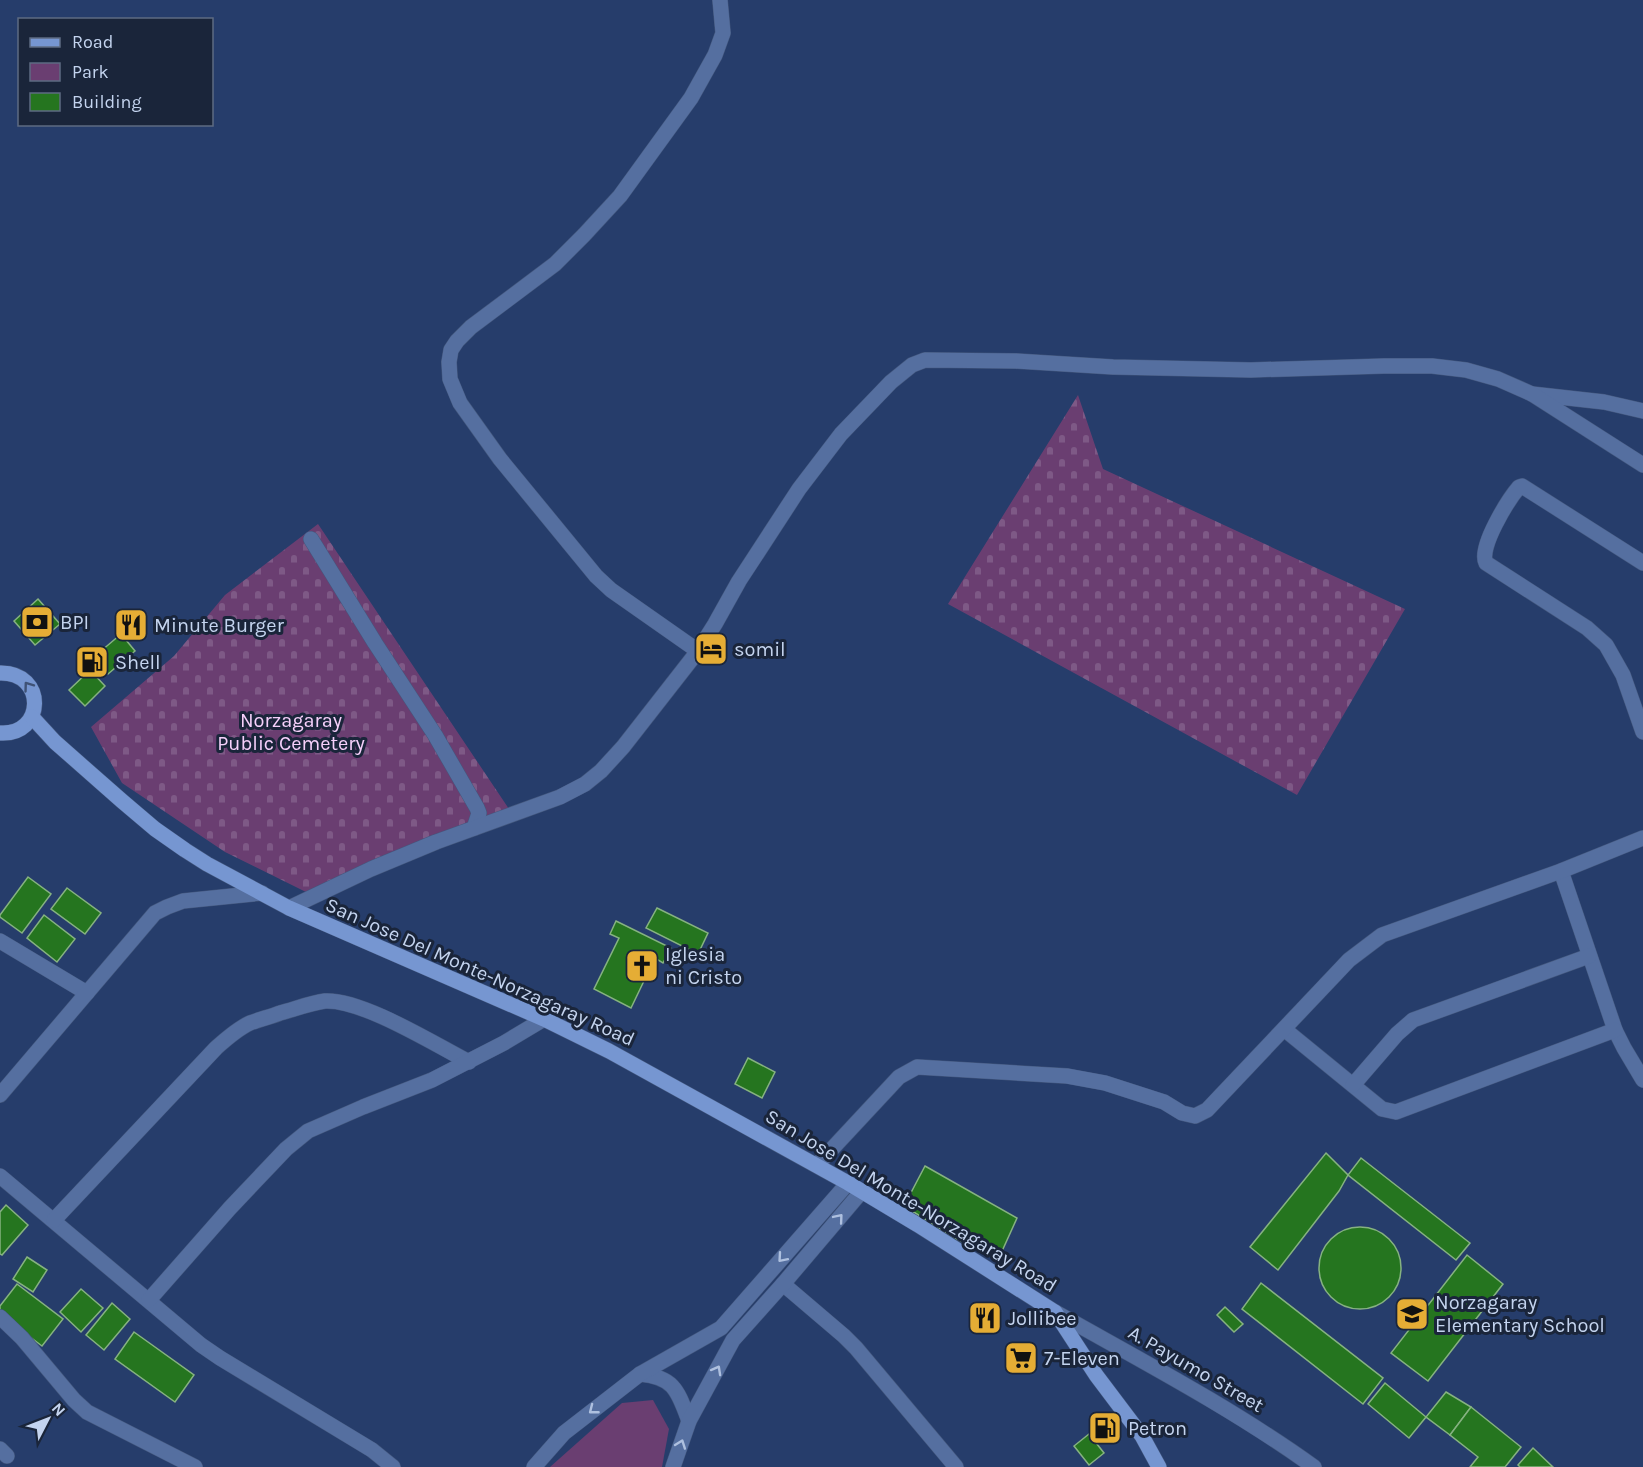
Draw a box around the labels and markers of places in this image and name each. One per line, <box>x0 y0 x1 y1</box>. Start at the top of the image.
bank icon: BPI <box>19 604 55 640</box>
restaurant icon: Minute Burger <box>113 607 149 643</box>
place label: BPI <box>60 611 89 634</box>
place label: Minute Burger <box>154 614 285 637</box>
hotel icon: somil <box>693 631 729 667</box>
place label: somil <box>734 638 786 661</box>
fuel station icon: Shell <box>74 644 110 680</box>
place label: Shell <box>115 651 161 674</box>
place label: Iglesia ni Cristo <box>665 943 742 989</box>
church icon: Iglesia ni Cristo <box>624 948 660 984</box>
place label: Norzagaray Elementary School <box>1435 1291 1605 1337</box>
school or university icon: Norzagaray Elementary School <box>1394 1296 1430 1332</box>
restaurant icon: Jollibee <box>967 1300 1003 1336</box>
place label: Jollibee <box>1008 1307 1077 1330</box>
supermarket icon: 7-Eleven <box>1003 1340 1039 1376</box>
place label: 7-Eleven <box>1044 1347 1120 1370</box>
fuel station icon: Petron <box>1087 1410 1123 1446</box>
place label: Petron <box>1128 1417 1187 1440</box>

